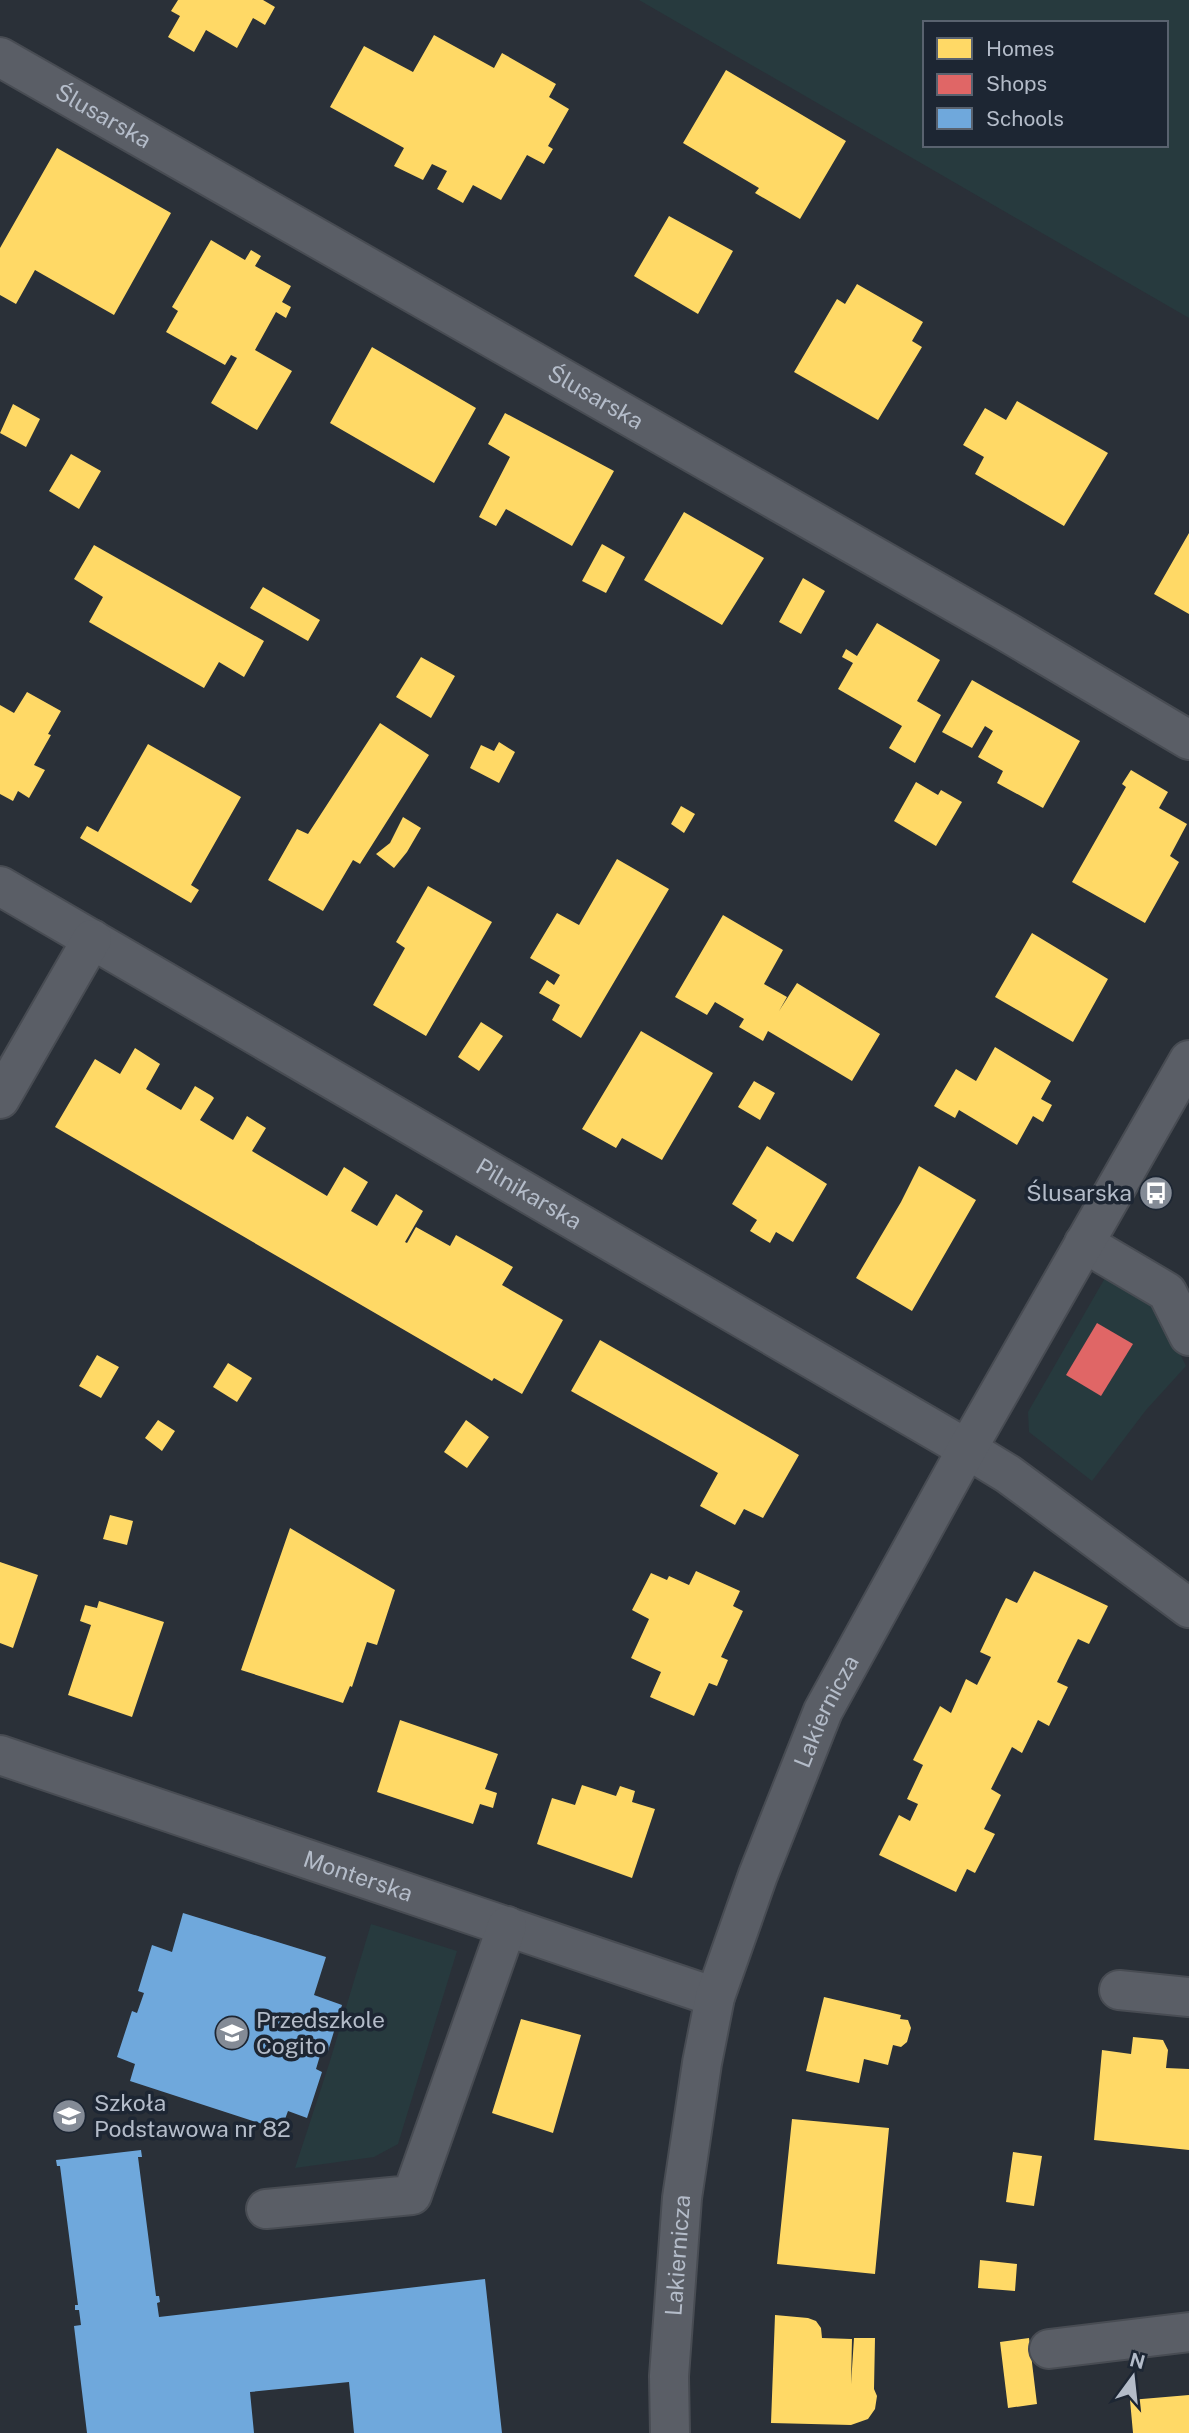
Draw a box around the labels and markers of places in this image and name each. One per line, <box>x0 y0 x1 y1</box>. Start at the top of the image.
bus stop icon: Ślusarska <box>1137 1174 1175 1212</box>
place label: Ślusarska <box>1026 1179 1132 1206</box>
place label: Przedszkole Cogito <box>256 2006 385 2059</box>
school or university icon: Przedszkole Cogito <box>213 2014 251 2052</box>
place label: Szkoła Podstawowa nr 82 <box>94 2089 291 2142</box>
school or university icon: Szkoła Podstawowa nr 82 <box>50 2097 88 2135</box>

